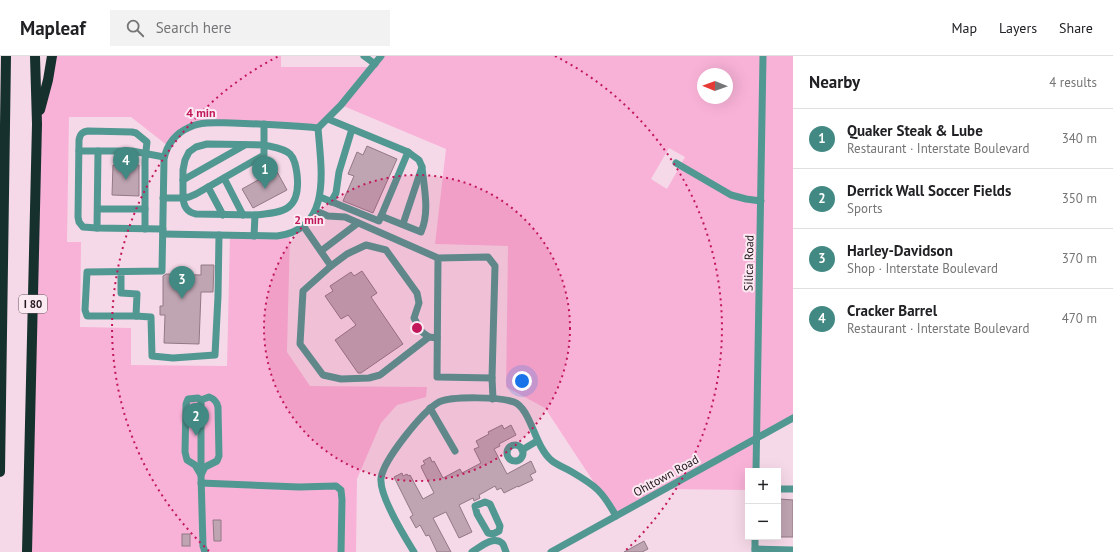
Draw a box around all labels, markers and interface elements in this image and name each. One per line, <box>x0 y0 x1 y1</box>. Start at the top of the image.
search box <box>110 10 390 46</box>
text: Mapleaf <box>20 16 86 40</box>
icon: search <box>124 17 146 39</box>
text: Search here <box>156 18 231 37</box>
text: Map <box>951 19 977 37</box>
text: Layers <box>999 19 1037 37</box>
text: Share <box>1059 19 1093 37</box>
north arrow <box>697 68 733 104</box>
text: Nearby <box>809 71 860 93</box>
text: 4 results <box>1049 74 1097 91</box>
text: 4 min <box>186 105 216 120</box>
text: Quaker Steak & Lube <box>847 121 983 140</box>
text: 1 <box>818 130 826 147</box>
text: 340 m <box>1062 130 1097 147</box>
text: Restaurant · Interstate Boulevard <box>847 140 1030 157</box>
pin: 4 <box>113 147 139 180</box>
pin: 1 <box>252 156 278 189</box>
text: Derrick Wall Soccer Fields <box>847 181 1011 200</box>
text: 2 <box>818 190 826 207</box>
text: 350 m <box>1062 190 1097 207</box>
text: Sports <box>847 200 883 217</box>
text: 2 min <box>294 212 324 227</box>
street label: Silica Road <box>741 235 756 291</box>
text: Harley-Davidson <box>847 241 953 260</box>
text: 3 <box>818 250 826 267</box>
text: 370 m <box>1062 250 1097 267</box>
text: Shop · Interstate Boulevard <box>847 260 998 277</box>
pin: 3 <box>169 266 195 299</box>
road number: I 80 <box>19 295 47 313</box>
text: Cracker Barrel <box>847 301 937 320</box>
text: 4 <box>818 310 826 327</box>
text: 470 m <box>1062 310 1097 327</box>
text: Restaurant · Interstate Boulevard <box>847 320 1030 337</box>
centre of rings <box>410 321 424 335</box>
your location <box>512 371 532 391</box>
pin: 2 <box>183 403 209 436</box>
street label: Ohltown Road <box>630 451 701 500</box>
map controls <box>745 468 781 540</box>
button: + <box>745 468 781 504</box>
button: − <box>745 504 781 540</box>

